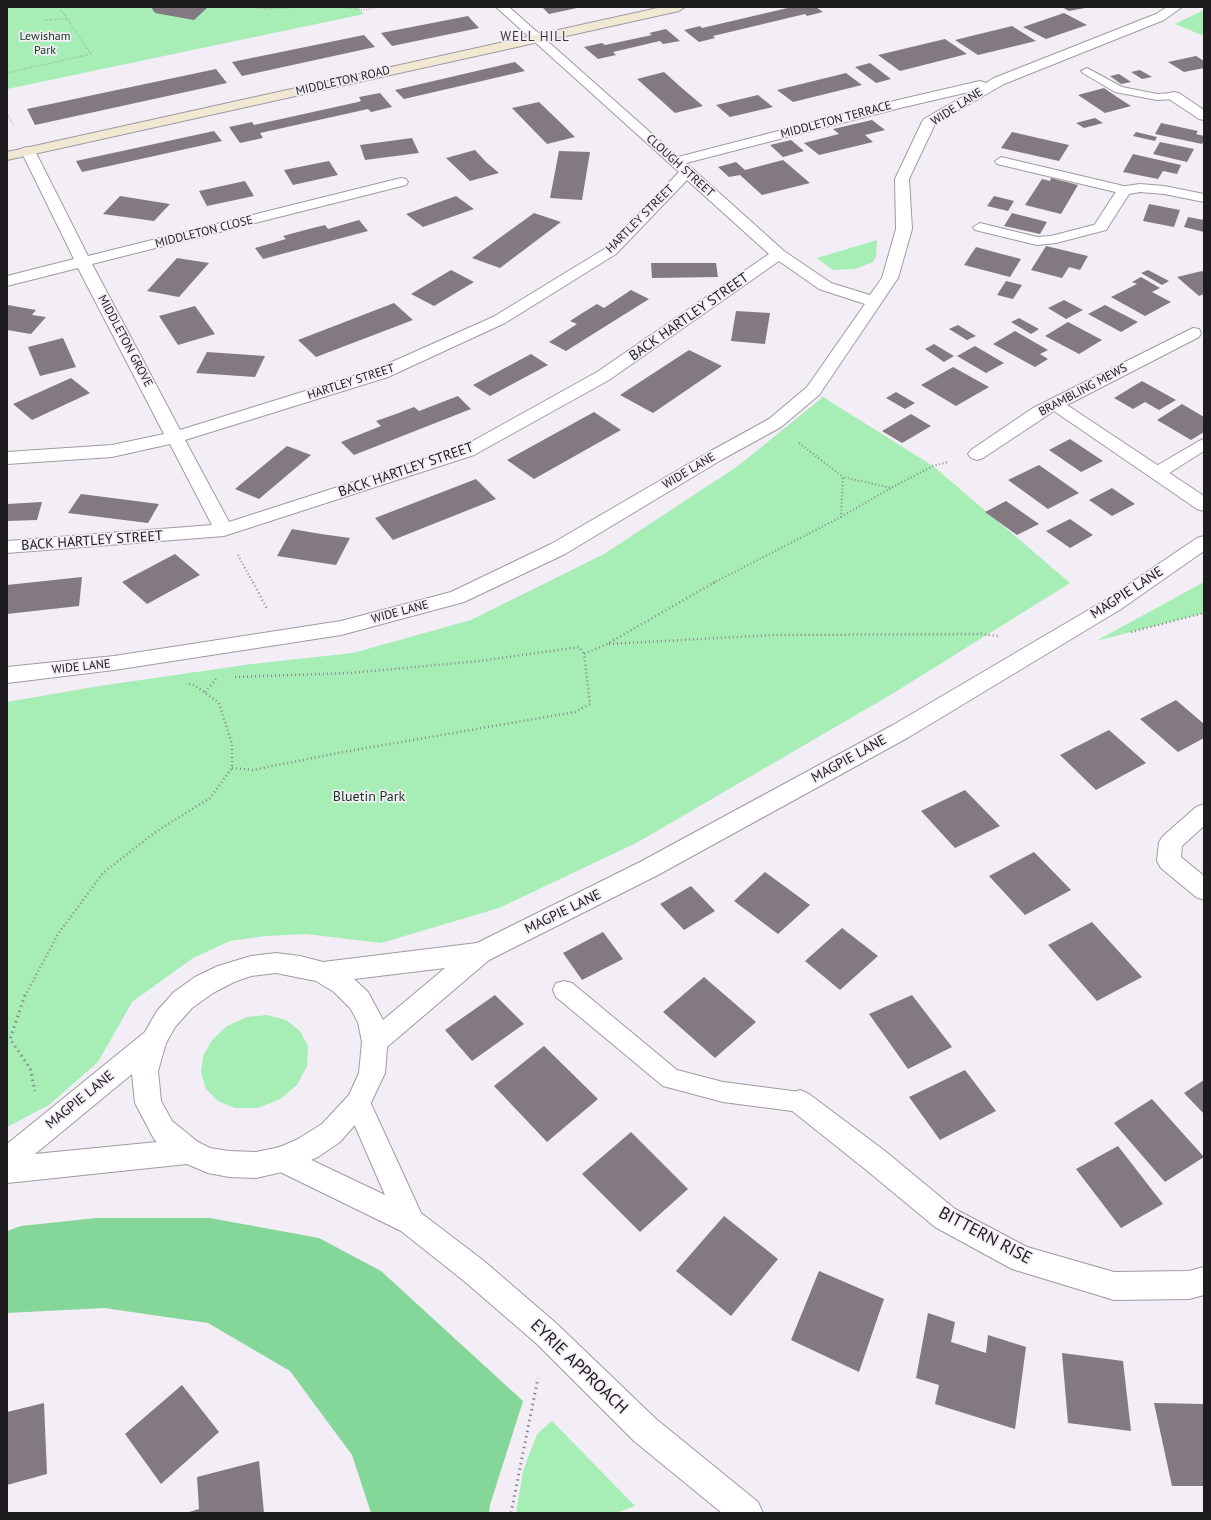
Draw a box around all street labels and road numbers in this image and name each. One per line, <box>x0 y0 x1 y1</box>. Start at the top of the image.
street label: MIDDLETON ROAD <box>294 63 392 99</box>
street label: WIDE LANE <box>928 85 986 129</box>
street label: MIDDLETON TERRACE <box>779 98 893 142</box>
street label: CLOUGH STREET <box>643 132 717 200</box>
street label: HARTLEY STREET <box>603 182 677 256</box>
street label: MIDDLETON CLOSE <box>154 213 254 251</box>
street label: BACK HARTLEY STREET <box>626 269 752 365</box>
street label: MIDDLETON GROVE <box>95 293 155 389</box>
street label: HARTLEY STREET <box>306 361 396 403</box>
street label: BRAMBLING MEWS <box>1036 361 1130 419</box>
street label: BACK HARTLEY STREET <box>336 439 476 501</box>
street label: WIDE LANE <box>660 450 718 492</box>
street label: BACK HARTLEY STREET <box>21 528 163 554</box>
street label: MAGPIE LANE <box>1088 563 1166 623</box>
street label: WIDE LANE <box>370 597 430 627</box>
street label: WIDE LANE <box>51 657 111 677</box>
street label: MAGPIE LANE <box>809 732 889 786</box>
street label: MAGPIE LANE <box>522 886 604 938</box>
street label: MAGPIE LANE <box>42 1067 118 1133</box>
street label: BITTERN RISE <box>935 1203 1035 1269</box>
street label: EYRIE APPROACH <box>526 1315 632 1419</box>

